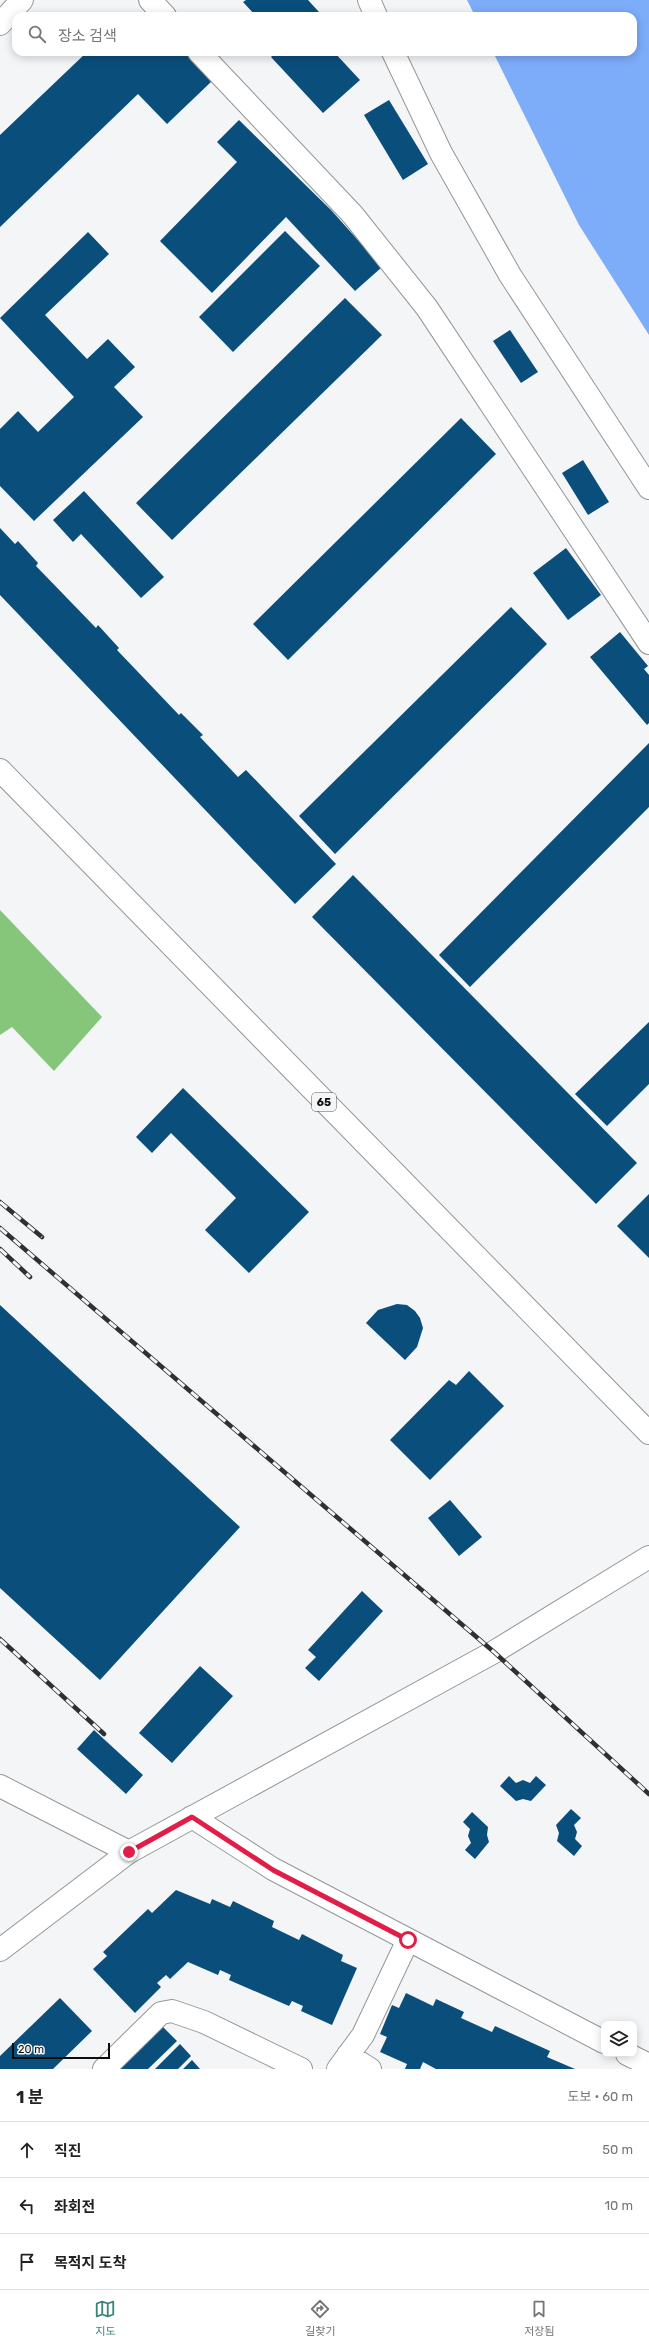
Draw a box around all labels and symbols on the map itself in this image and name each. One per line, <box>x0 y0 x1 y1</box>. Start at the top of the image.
road number: 65 <box>312 1093 336 1111</box>
route end <box>120 1843 138 1861</box>
route start <box>399 1931 417 1949</box>
scale bar <box>12 2041 110 2060</box>

